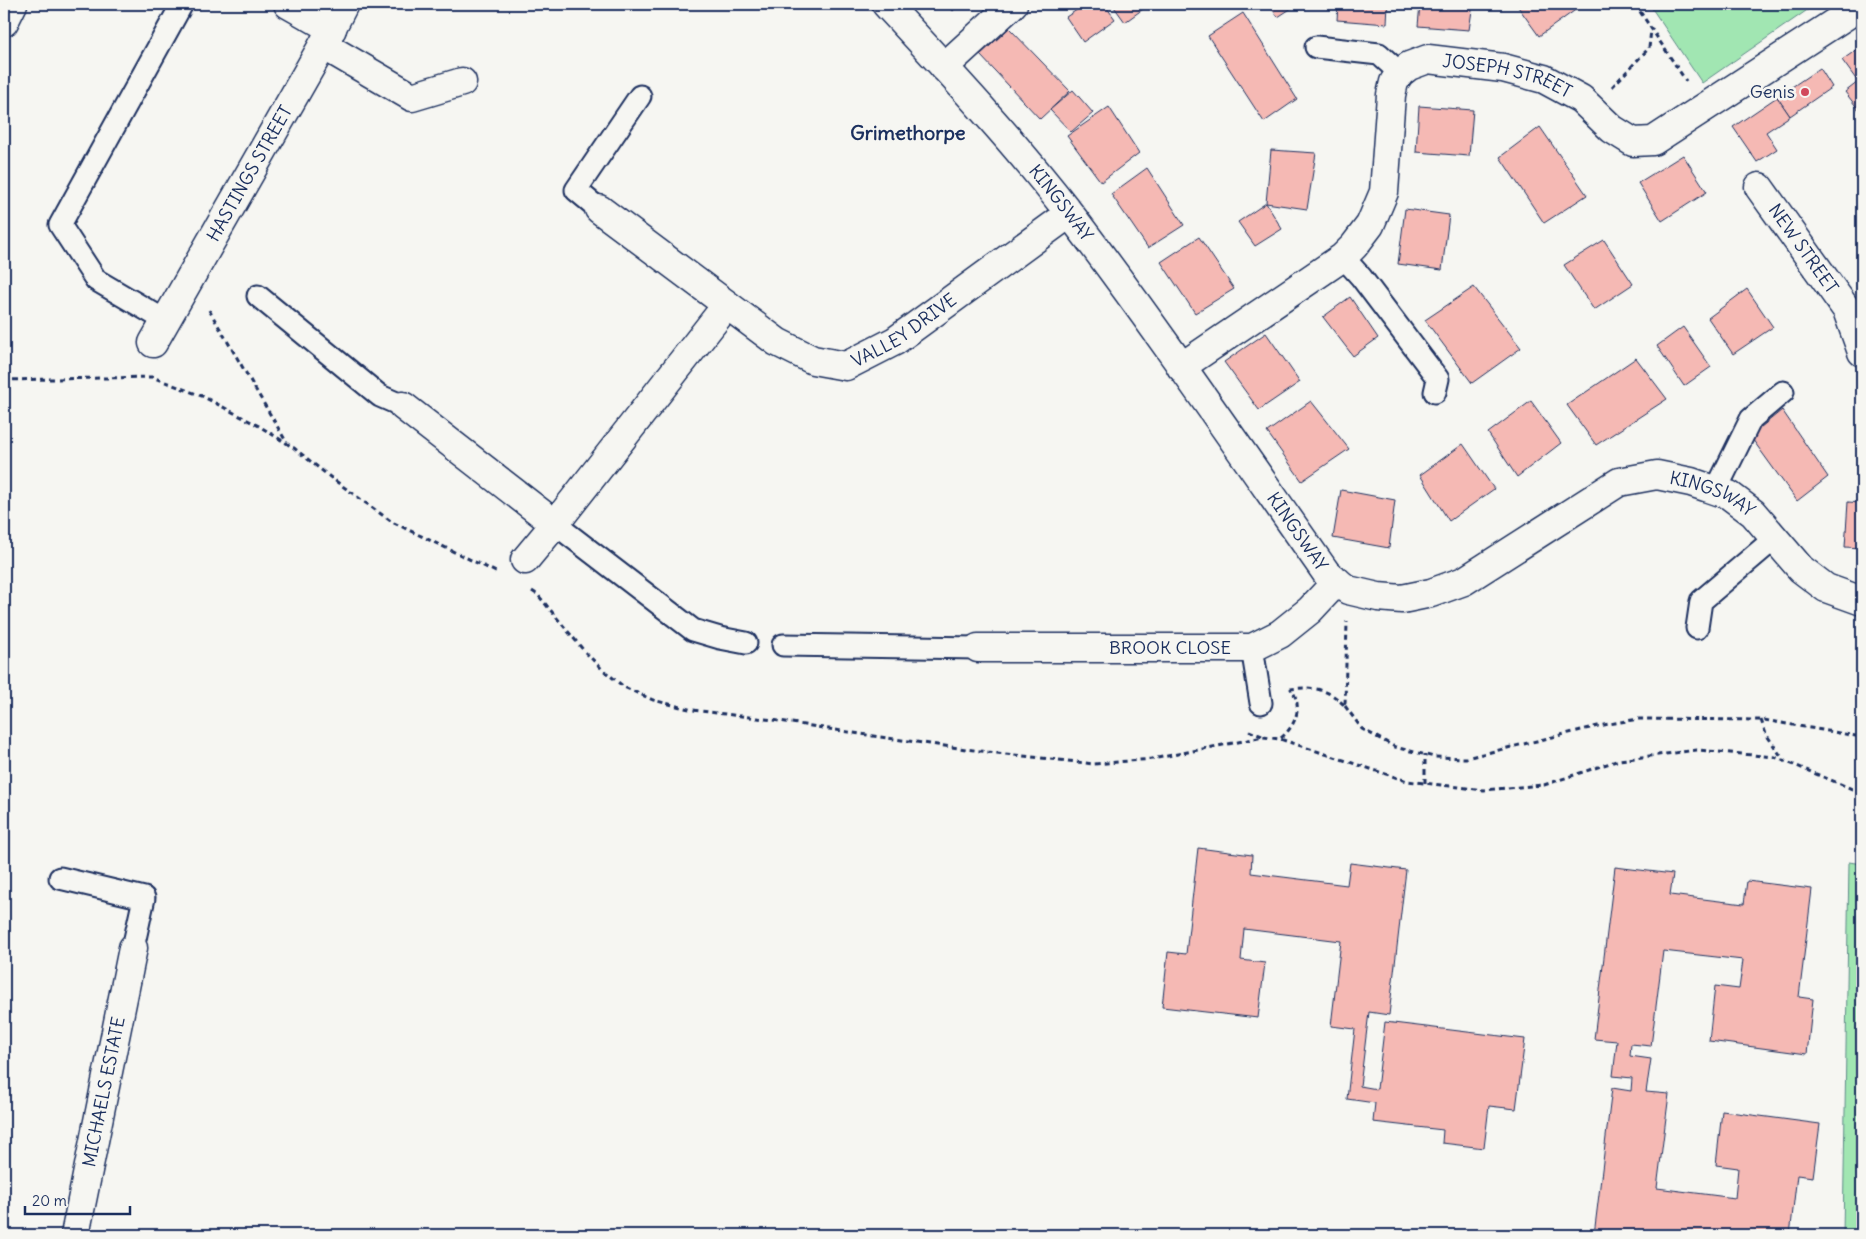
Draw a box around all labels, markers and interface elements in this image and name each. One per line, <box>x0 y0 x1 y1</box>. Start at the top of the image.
street label: JOSEPH STREET <box>1441 49 1576 103</box>
place label: Genis <box>1750 80 1795 103</box>
marker: Genis <box>1799 86 1811 98</box>
street label: HASTINGS STREET <box>201 101 297 246</box>
district label: Grimethorpe <box>850 120 966 145</box>
street label: KINGSWAY <box>1024 160 1098 246</box>
street label: NEW STREET <box>1764 199 1844 298</box>
street label: VALLEY DRIVE <box>847 288 961 372</box>
street label: KINGSWAY <box>1668 466 1760 522</box>
street label: KINGSWAY <box>1262 487 1333 575</box>
street label: BROOK CLOSE <box>1109 636 1231 659</box>
street label: MICHAELS ESTATE <box>77 1015 130 1169</box>
scale bar <box>25 1184 130 1216</box>
text: 20 m <box>32 1191 67 1210</box>

